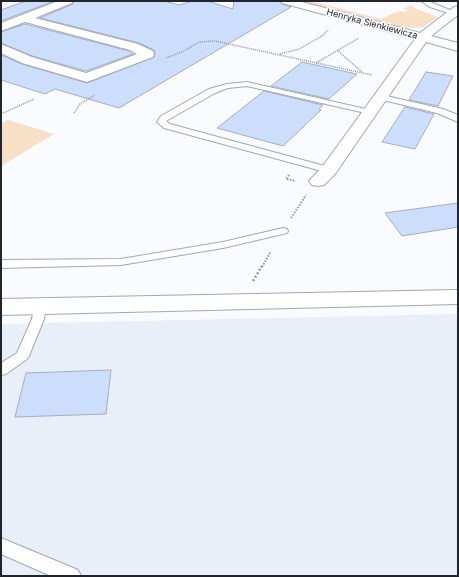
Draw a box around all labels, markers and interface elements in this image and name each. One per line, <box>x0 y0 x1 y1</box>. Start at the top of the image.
street label: Henryka Sienkiewicza <box>325 7 419 41</box>

